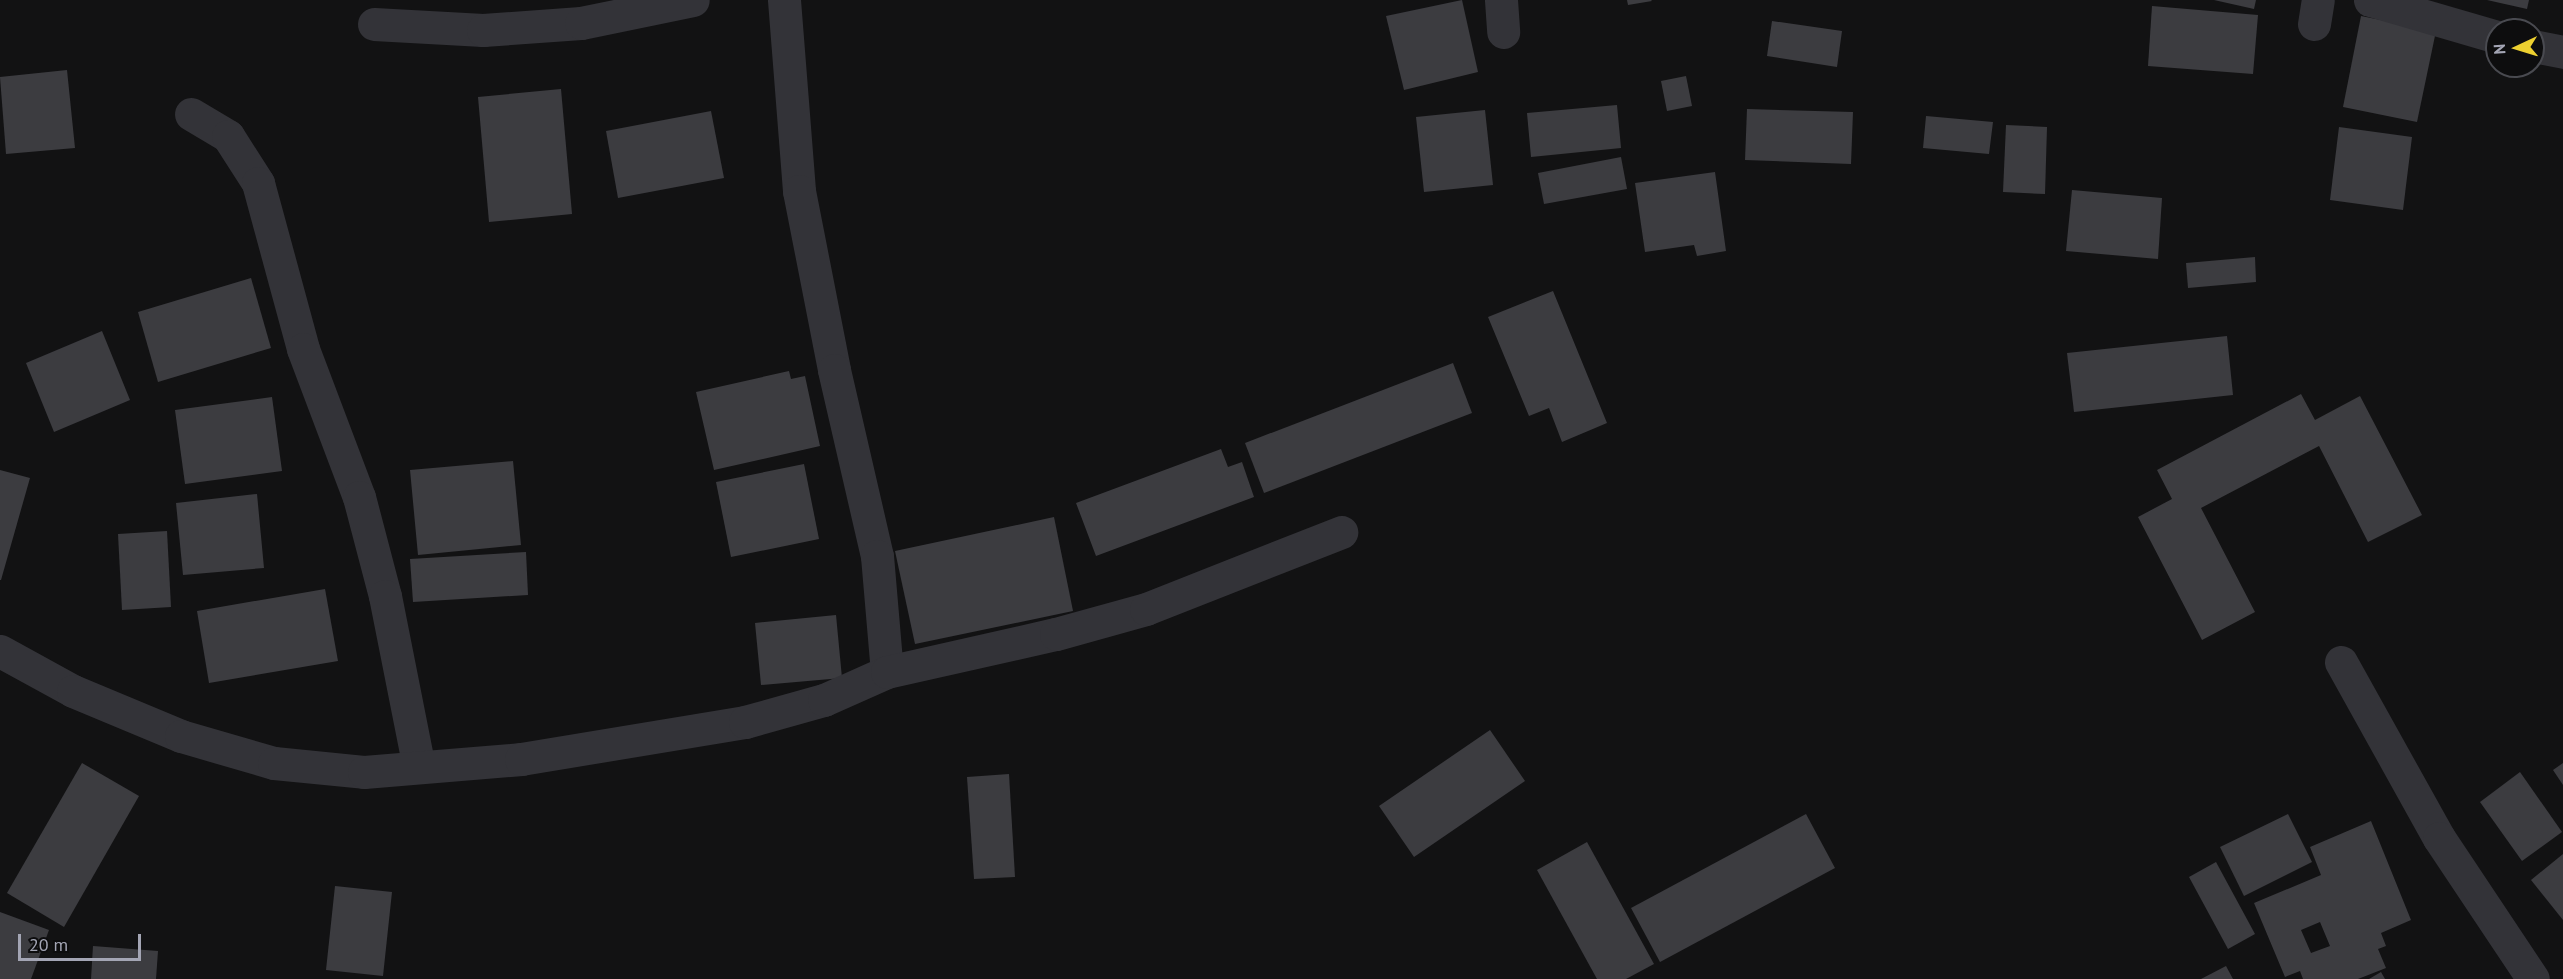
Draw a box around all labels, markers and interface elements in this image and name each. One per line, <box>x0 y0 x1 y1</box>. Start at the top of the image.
north arrow <box>2485 18 2545 78</box>
text: N <box>2489 43 2509 55</box>
scale bar <box>21 922 144 960</box>
text: 20 m <box>29 933 68 956</box>

